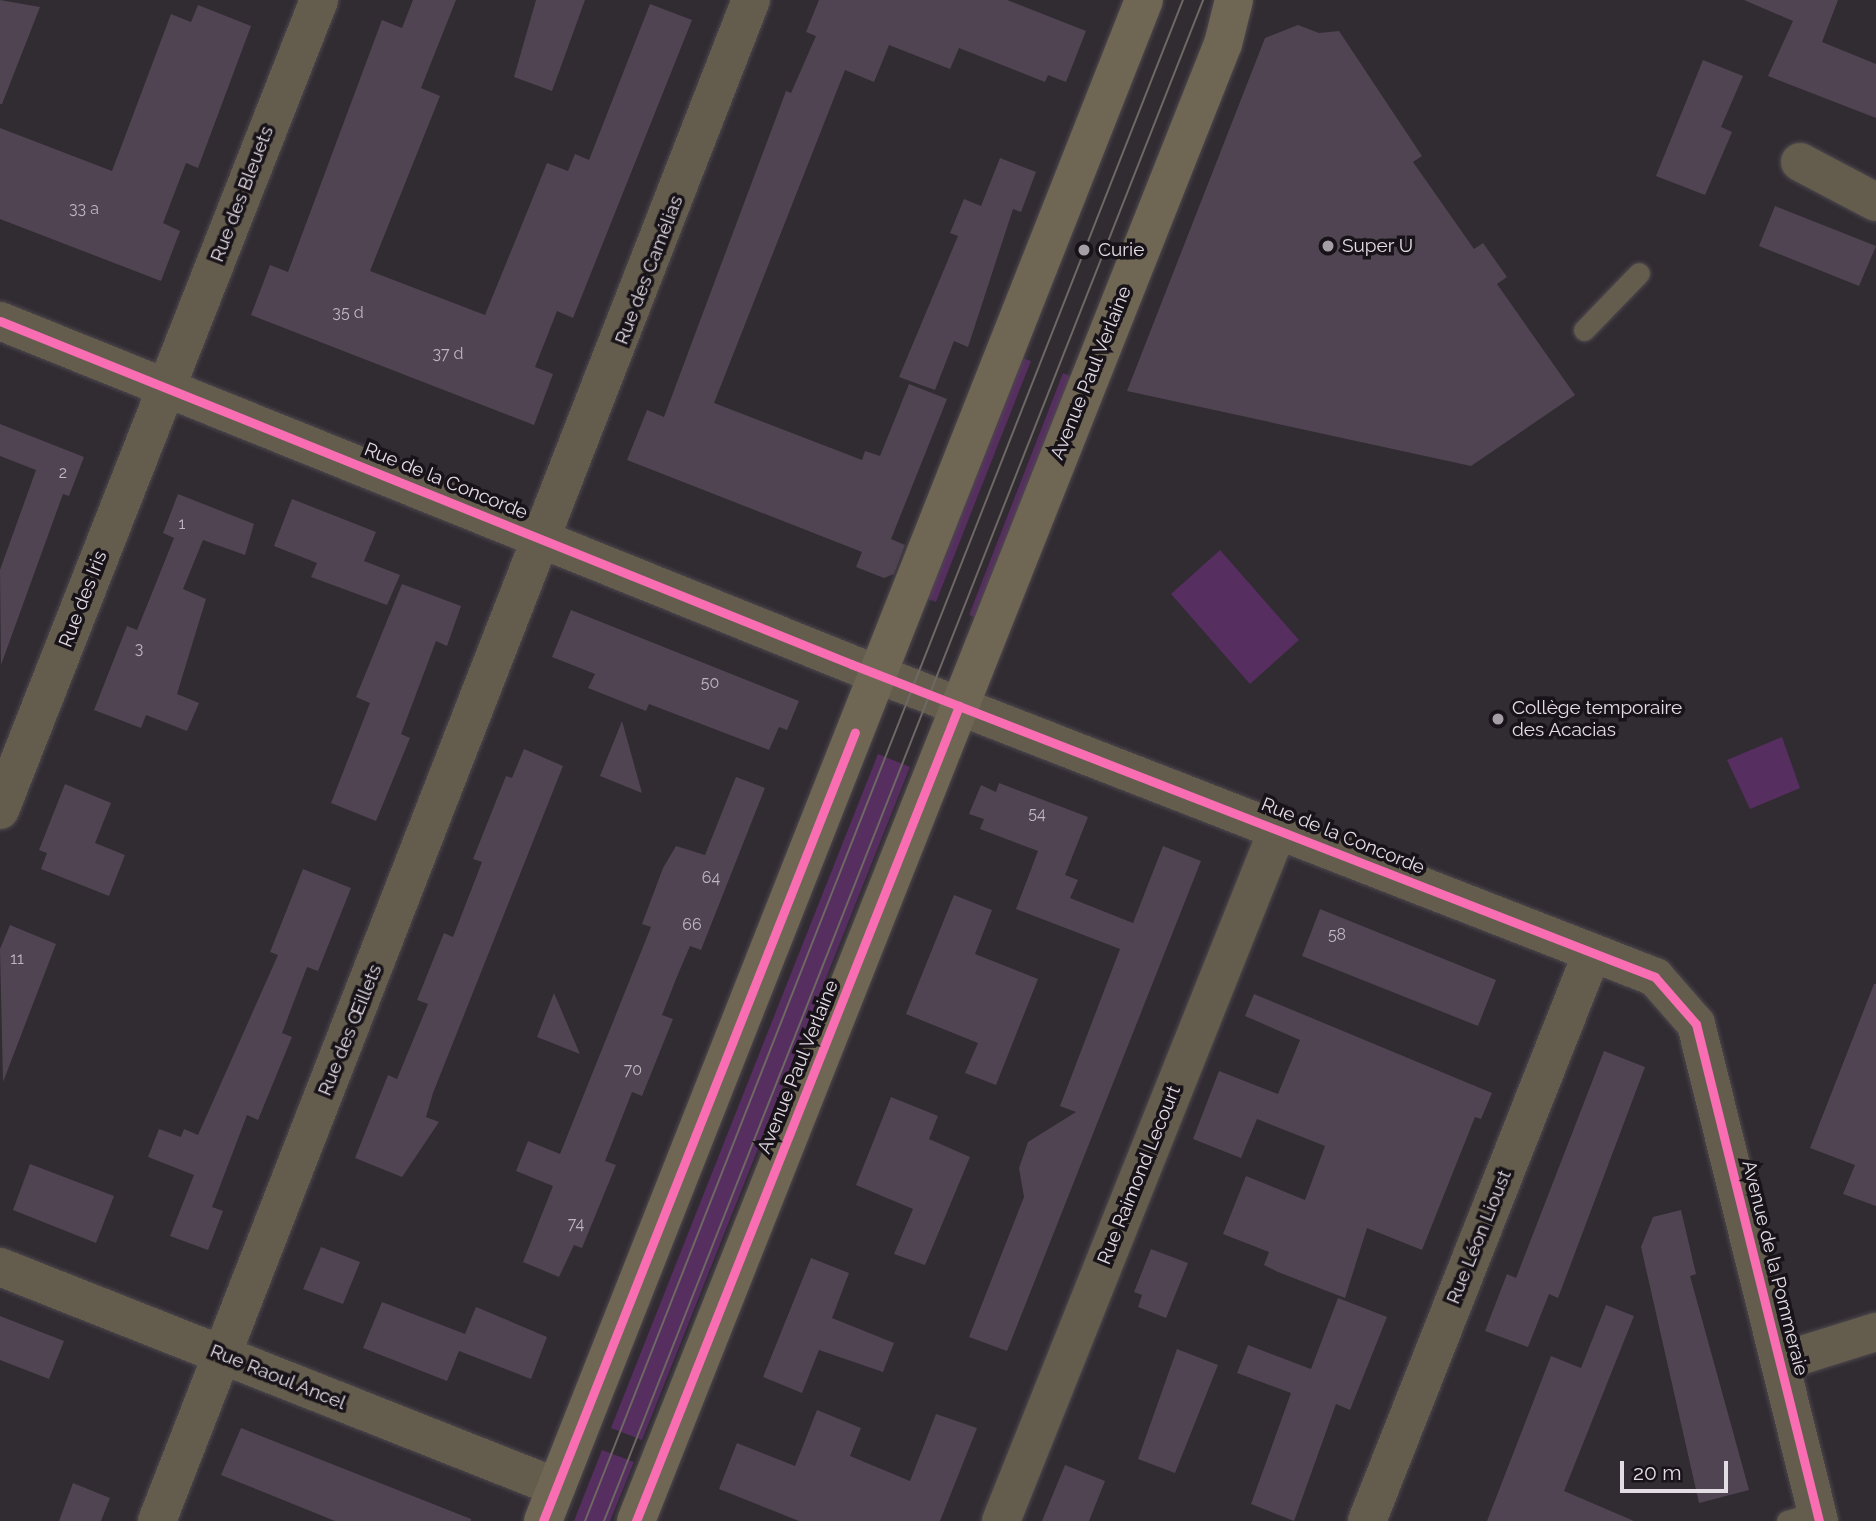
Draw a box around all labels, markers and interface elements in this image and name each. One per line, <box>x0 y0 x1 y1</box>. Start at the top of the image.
street label: Rue des Bleuets <box>206 123 278 265</box>
street label: Rue des Camélias <box>610 192 688 348</box>
house number: 33 a <box>69 199 99 219</box>
place label: Super U <box>1342 235 1414 257</box>
marker: Super U <box>1320 238 1336 254</box>
place label: Curie <box>1098 239 1144 261</box>
marker: Curie <box>1076 242 1092 258</box>
street label: Avenue Paul Verlaine <box>1046 282 1136 464</box>
house number: 35 d <box>332 303 364 323</box>
house number: 37 d <box>432 344 464 364</box>
street label: Rue de la Concorde <box>361 438 531 524</box>
house number: 2 <box>59 463 67 483</box>
house number: 1 <box>179 514 185 534</box>
street label: Rue des Iris <box>54 548 112 650</box>
house number: 3 <box>135 639 143 659</box>
house number: 50 <box>701 673 719 693</box>
place label: Collège temporaire des Acacias <box>1512 697 1682 741</box>
marker: Collège temporaire des Acacias <box>1490 711 1506 727</box>
street label: Rue de la Concorde <box>1258 793 1428 879</box>
house number: 54 <box>1028 804 1046 824</box>
house number: 64 <box>702 868 720 888</box>
house number: 66 <box>682 915 702 935</box>
house number: 58 <box>1328 925 1346 945</box>
house number: 11 <box>10 949 24 969</box>
street label: Rue des Œillets <box>313 961 387 1099</box>
street label: Avenue Paul Verlaine <box>753 976 843 1158</box>
house number: 70 <box>624 1060 642 1080</box>
street label: Rue Raimond Lecourt <box>1093 1082 1185 1268</box>
street label: Avenue de la Pommeraie <box>1737 1158 1813 1378</box>
street label: Rue Léon Lioust <box>1442 1167 1516 1307</box>
house number: 74 <box>568 1214 584 1234</box>
street label: Rue Raoul Ancel <box>206 1339 350 1415</box>
scale bar <box>1624 1448 1732 1492</box>
text: 20 m <box>1633 1460 1681 1485</box>

